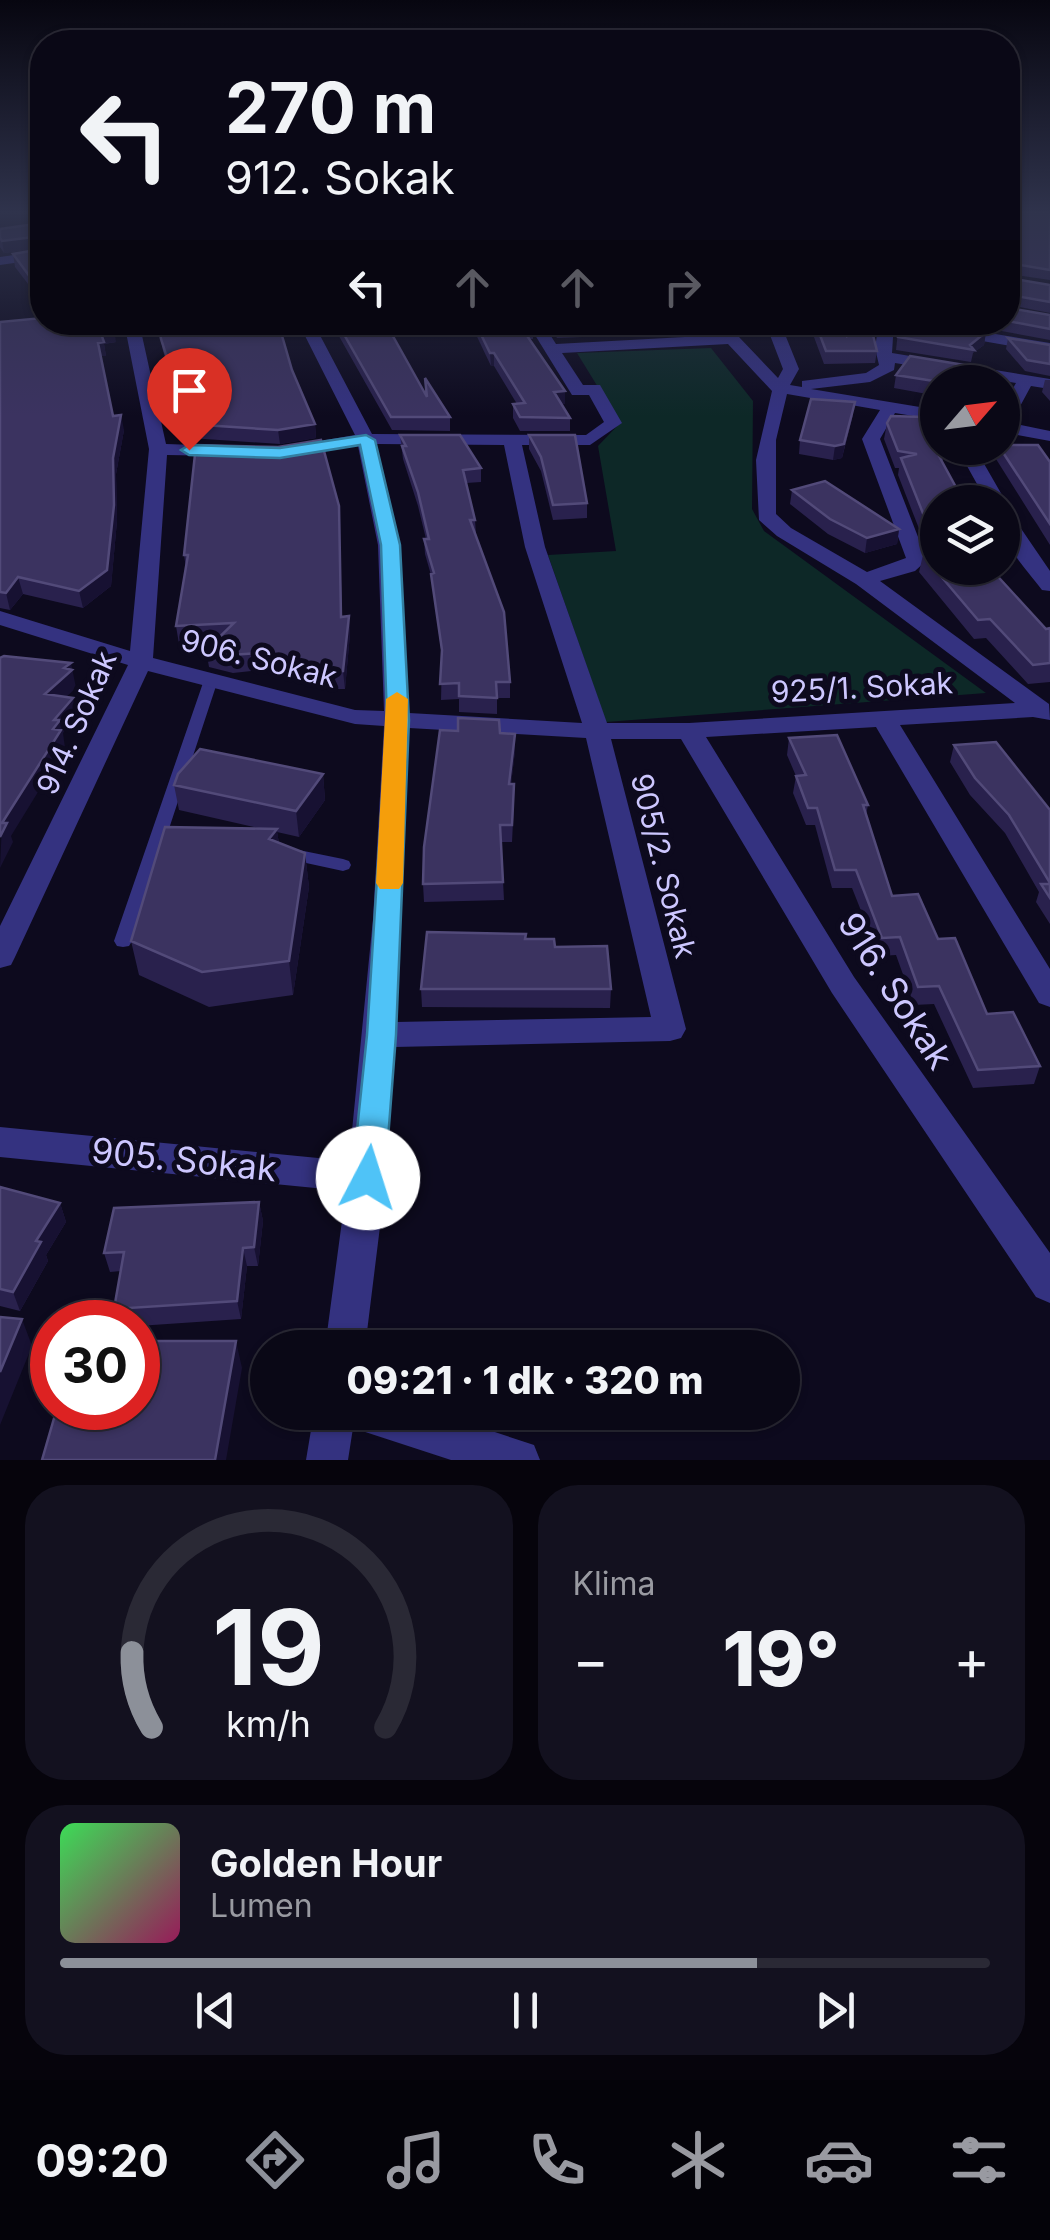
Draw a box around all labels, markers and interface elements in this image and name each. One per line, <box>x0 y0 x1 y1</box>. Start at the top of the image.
text: 270 m <box>225 65 436 150</box>
icon: left <box>60 70 190 200</box>
text: 912. Sokak <box>225 150 455 205</box>
icon: left <box>340 260 395 315</box>
icon: ahead <box>445 260 500 315</box>
icon: ahead <box>550 260 605 315</box>
icon: right <box>655 260 710 315</box>
pin <box>147 348 232 451</box>
icon: arrive <box>162 363 217 418</box>
north arrow <box>920 365 1020 465</box>
map controls <box>920 365 1020 585</box>
button: layers <box>920 485 1020 585</box>
street label: 906. Sokak <box>178 621 341 695</box>
street label: 914. Sokak <box>28 645 124 800</box>
street label: 925/1. Sokak <box>770 664 954 710</box>
street label: 905/2. Sokak <box>624 770 704 962</box>
street label: 916. Sokak <box>830 904 962 1076</box>
position arrow <box>316 1126 420 1230</box>
street label: 905. Sokak <box>90 1128 279 1190</box>
speed limit sign: 30 <box>30 1300 160 1430</box>
text: 09:21 · 1 dk · 320 m <box>347 1357 703 1403</box>
text: Klima <box>573 1564 656 1603</box>
text: 19 <box>213 1584 325 1710</box>
text: 19° <box>723 1613 840 1704</box>
text: − <box>573 1627 609 1693</box>
text: + <box>954 1627 990 1693</box>
text: km/h <box>226 1702 311 1746</box>
text: Golden Hour <box>210 1840 442 1886</box>
text: Lumen <box>210 1886 313 1925</box>
icon: previous <box>188 1983 243 2038</box>
icon: pause <box>498 1983 553 2038</box>
icon: next <box>808 1983 863 2038</box>
icon: directions <box>240 2125 310 2195</box>
icon: music <box>381 2125 451 2195</box>
icon: phone <box>522 2125 592 2195</box>
icon: climate <box>663 2125 733 2195</box>
icon: car <box>804 2125 874 2195</box>
icon: filters <box>944 2125 1014 2195</box>
text: 09:20 <box>35 2133 169 2188</box>

